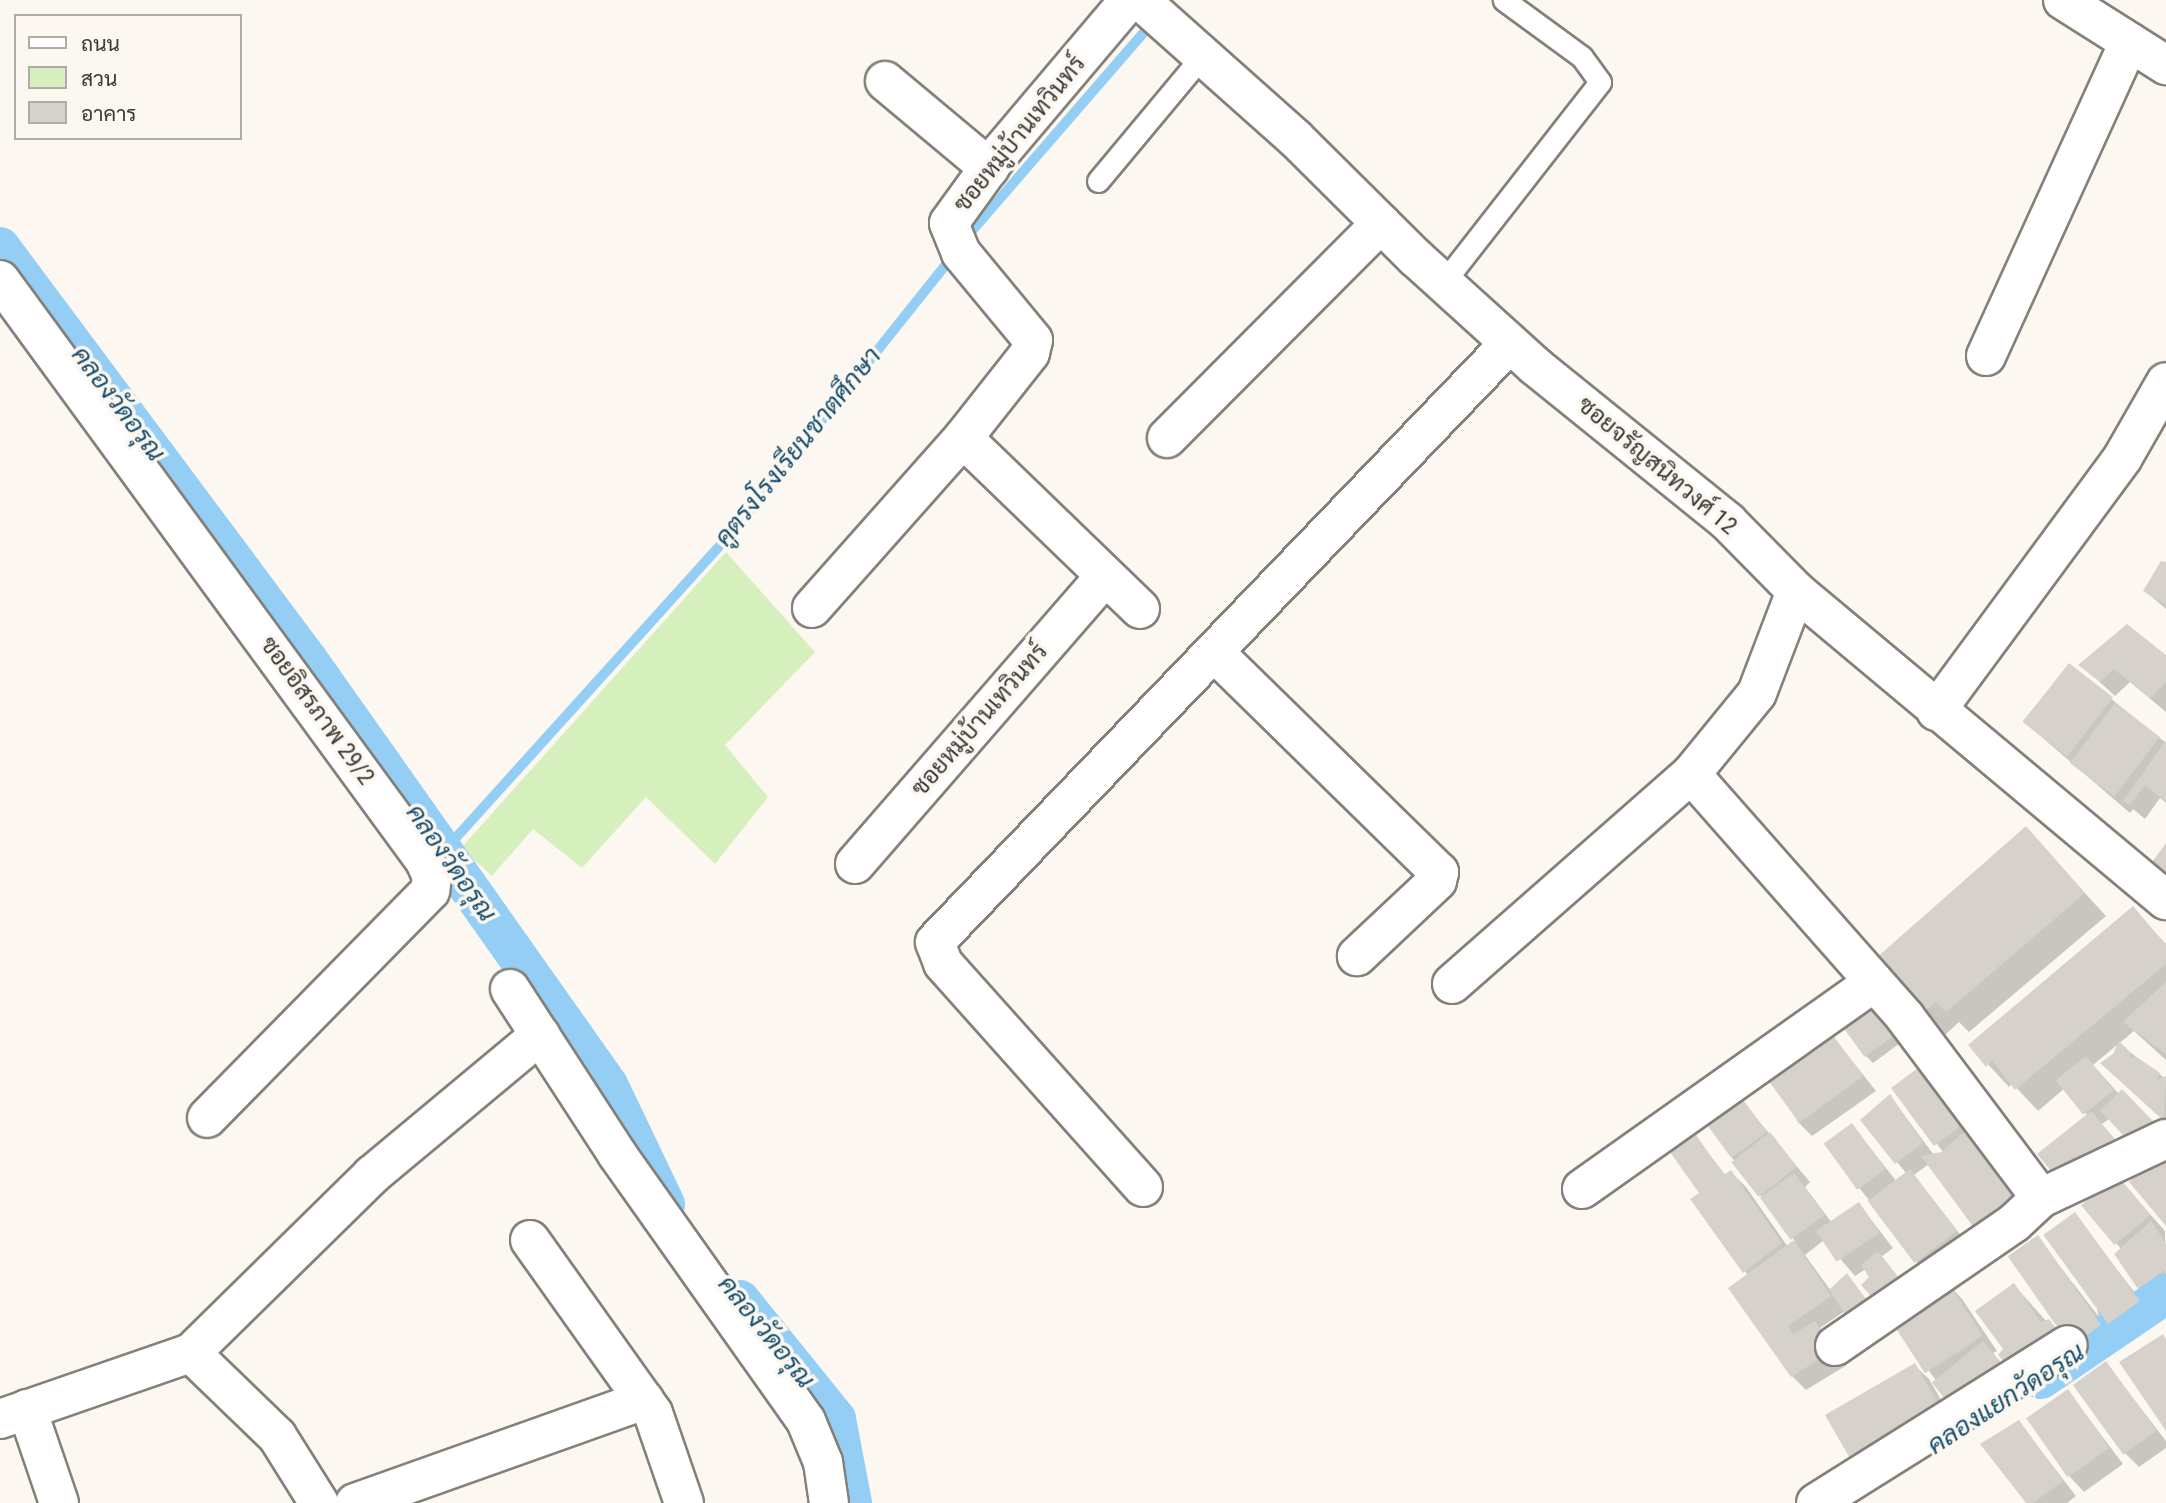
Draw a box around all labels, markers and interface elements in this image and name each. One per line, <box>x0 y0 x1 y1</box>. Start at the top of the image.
legend <box>14 14 242 140</box>
text: ถนน <box>81 32 120 56</box>
street label: ซอยหมู่บ้านเทวินทร์ <box>948 50 1092 218</box>
text: สวน <box>81 67 117 91</box>
text: อาคาร <box>81 102 137 126</box>
water label: คลองวัดอรุณ <box>65 340 171 468</box>
water label: คูตรงโรงเรียนชาตศึกษา <box>708 341 888 553</box>
street label: ซอยจรัญสนิทวงศ์ 12 <box>1571 391 1743 541</box>
street label: ซอยอิสรภาพ 29/2 <box>254 631 380 791</box>
street label: ซอยหมู่บ้านเทวินทร์ <box>906 638 1054 802</box>
water label: คลองวัดอรุณ <box>399 798 503 928</box>
water label: คลองวัดอรุณ <box>711 1269 821 1395</box>
water label: คลองแยกวัดอรุณ <box>1922 1337 2090 1461</box>

